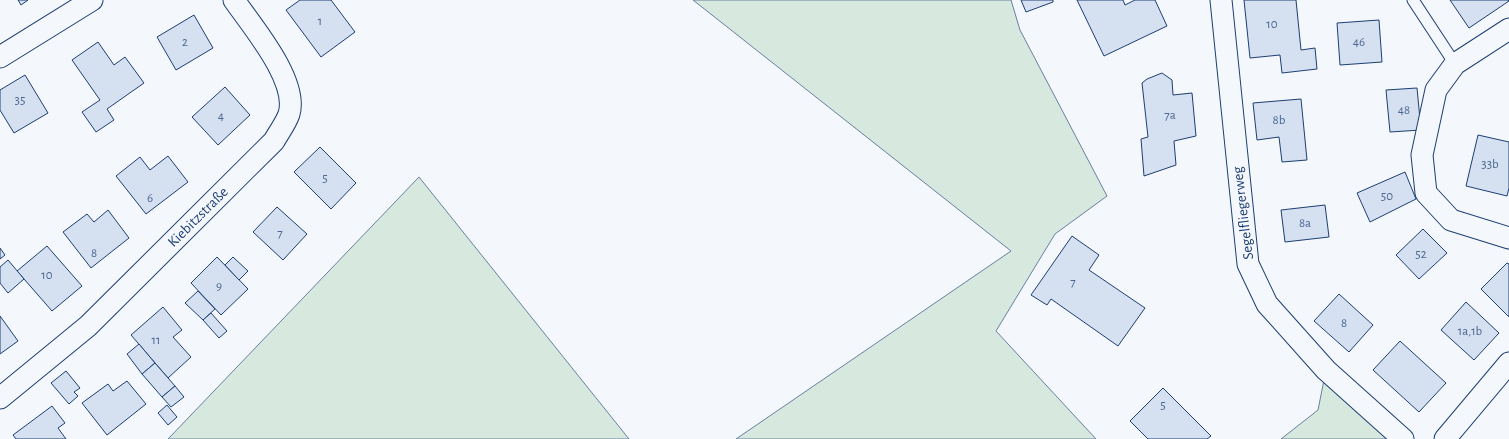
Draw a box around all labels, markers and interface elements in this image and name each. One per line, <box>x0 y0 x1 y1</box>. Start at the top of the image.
house number: 1 <box>318 15 322 28</box>
house number: 10 <box>1266 18 1278 31</box>
house number: 2 <box>182 36 188 49</box>
house number: 46 <box>1353 36 1365 49</box>
house number: 35 <box>15 94 25 107</box>
house number: 48 <box>1398 104 1410 117</box>
house number: 7a <box>1164 109 1176 122</box>
house number: 4 <box>218 110 224 123</box>
house number: 8b <box>1273 114 1286 127</box>
house number: 33b <box>1481 158 1499 171</box>
street label: Segelfliegerweg <box>1230 165 1256 260</box>
house number: 5 <box>322 172 328 185</box>
street label: Kiebitzstraße <box>165 184 231 250</box>
house number: 50 <box>1381 190 1393 203</box>
house number: 6 <box>147 192 153 205</box>
house number: 8a <box>1299 217 1311 230</box>
house number: 7 <box>277 227 283 240</box>
house number: 8 <box>91 247 97 260</box>
house number: 52 <box>1415 248 1427 261</box>
house number: 10 <box>41 269 53 282</box>
house number: 7 <box>1070 276 1076 289</box>
house number: 9 <box>216 280 222 293</box>
house number: 8 <box>1341 317 1347 330</box>
house number: 1a,1b <box>1458 325 1483 338</box>
house number: 11 <box>152 334 160 347</box>
house number: 5 <box>1160 399 1166 412</box>

